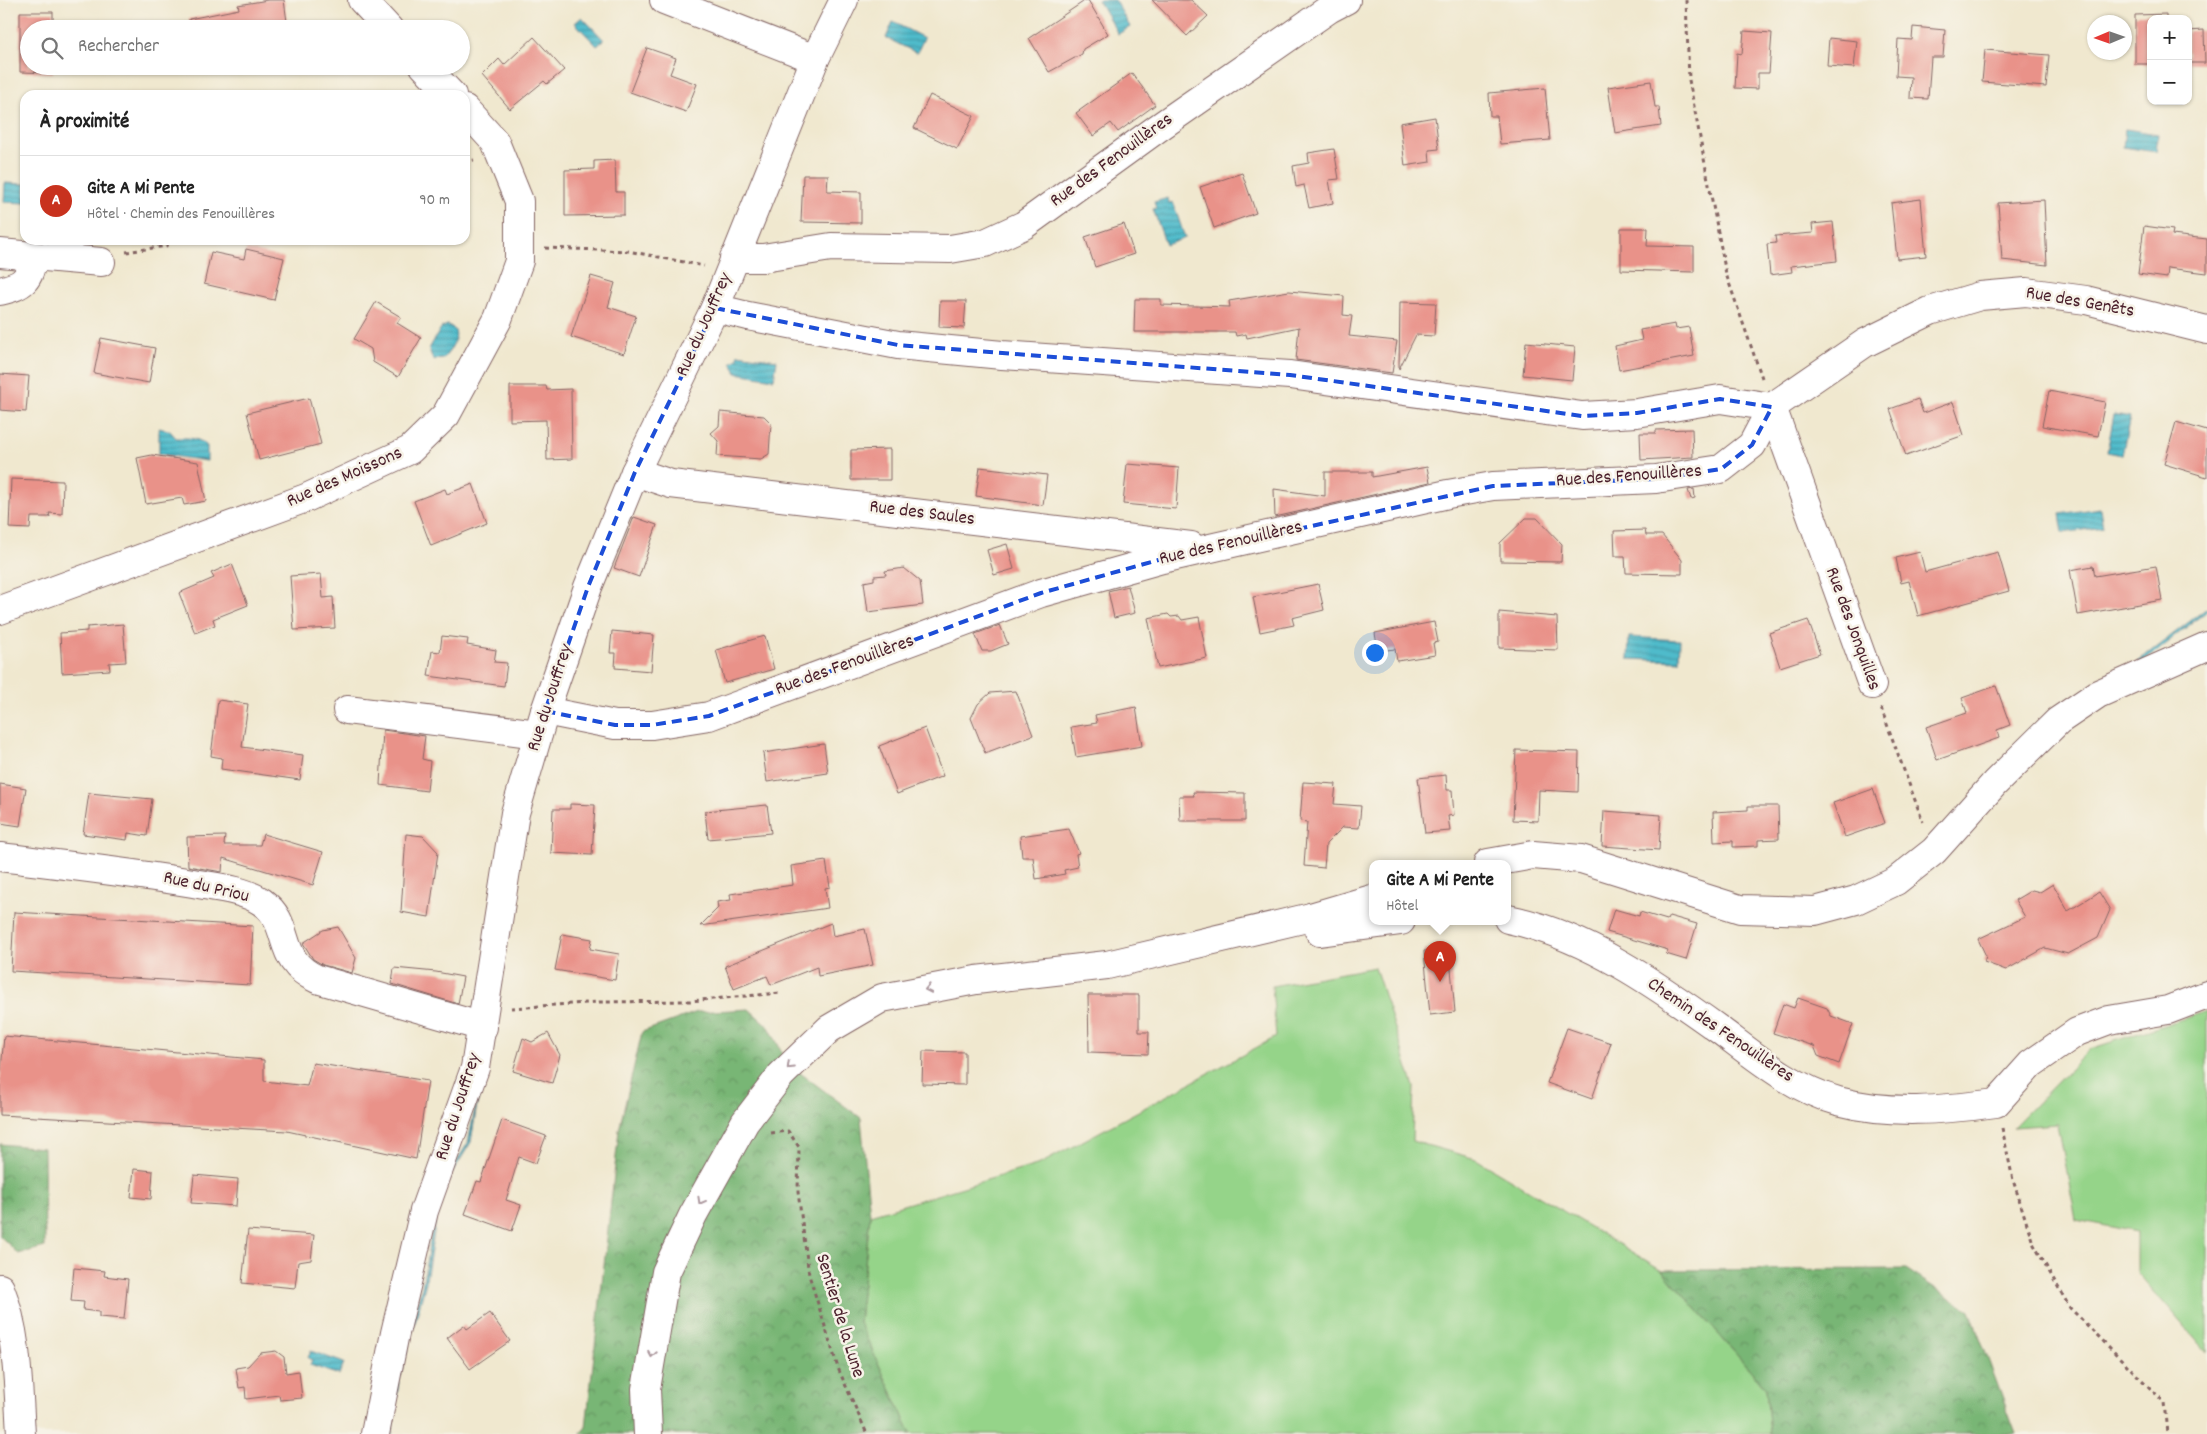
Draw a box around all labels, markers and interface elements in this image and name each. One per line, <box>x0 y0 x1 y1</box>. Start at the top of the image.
north arrow <box>2087 15 2132 60</box>
map controls <box>2147 15 2192 105</box>
button: + <box>2147 15 2192 60</box>
search box <box>20 20 470 75</box>
icon: search <box>38 34 66 62</box>
text: Rechercher <box>78 34 159 61</box>
button: − <box>2147 60 2192 105</box>
street label: Rue des Fenouillères <box>1045 107 1179 215</box>
text: À proximité <box>40 108 129 138</box>
text: Gite A Mi Pente <box>87 176 195 203</box>
text: A <box>52 189 60 212</box>
text: 90 m <box>419 189 450 212</box>
text: Hôtel · Chemin des Fenouillères <box>87 203 275 226</box>
street label: Rue du Jouffrey <box>670 268 740 381</box>
street label: Rue des Genêts <box>2024 280 2136 326</box>
street label: Rue des Moissons <box>283 440 407 516</box>
street label: Rue des Fenouillères <box>1555 458 1703 496</box>
street label: Rue des Saules <box>868 494 976 534</box>
street label: Rue des Fenouillères <box>1157 514 1305 574</box>
street label: Rue des Jonquilles <box>1817 564 1887 694</box>
street label: Rue des Fenouillères <box>772 628 918 704</box>
your location <box>1362 640 1388 666</box>
street label: Rue du Jouffrey <box>521 641 581 755</box>
popup <box>1369 860 1511 925</box>
street label: Rue du Priou <box>160 865 252 911</box>
text: Gite A Mi Pente <box>1386 868 1494 895</box>
text: Hôtel <box>1386 895 1418 918</box>
pin: A <box>1424 941 1456 982</box>
street label: Chemin des Fenouillères <box>1641 972 1799 1090</box>
one-way arrow <box>924 984 933 994</box>
street label: Rue du Jouffrey <box>429 1050 489 1164</box>
one-way arrow <box>787 1061 796 1070</box>
one-way arrow <box>697 1196 707 1205</box>
street label: Sentier de la Lune <box>807 1251 871 1381</box>
one-way arrow <box>647 1350 658 1359</box>

